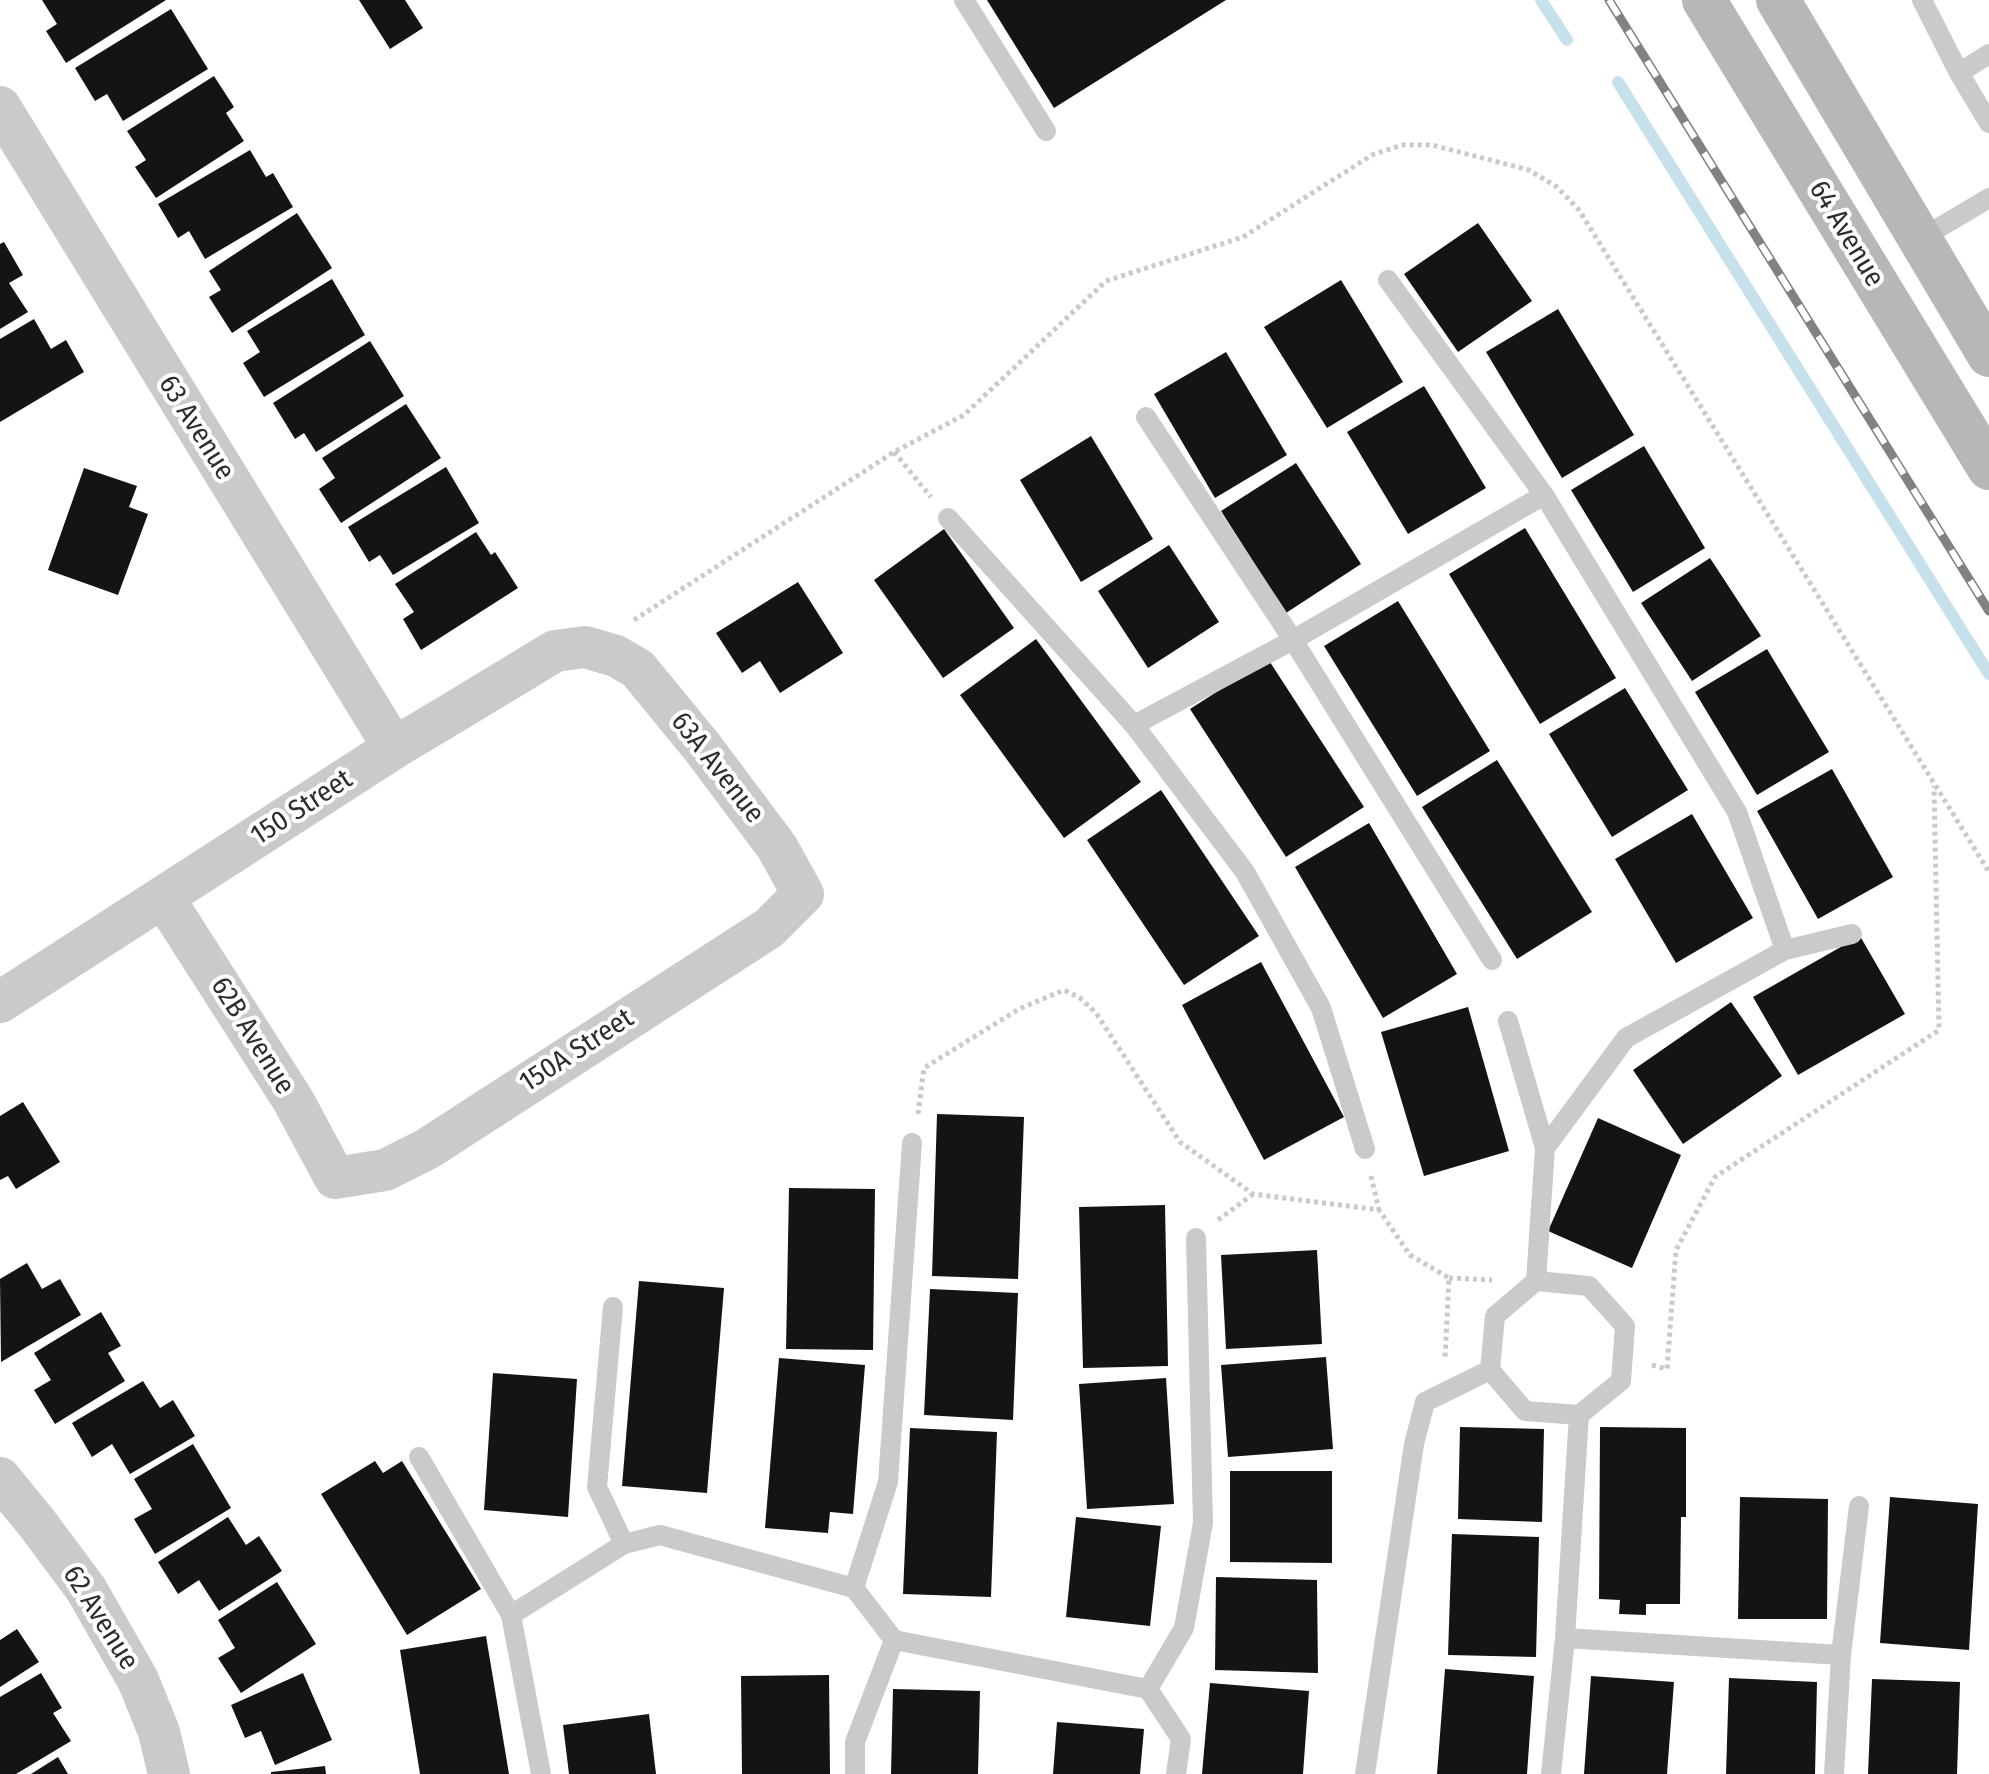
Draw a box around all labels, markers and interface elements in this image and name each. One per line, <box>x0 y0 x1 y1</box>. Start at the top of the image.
street label: 64 Avenue <box>1801 175 1891 293</box>
street label: 63 Avenue <box>151 369 241 487</box>
street label: 63A Avenue <box>663 706 771 830</box>
street label: 150 Street <box>245 763 359 853</box>
street label: 62B Avenue <box>203 971 301 1101</box>
street label: 150A Street <box>514 1002 640 1100</box>
street label: 62 Avenue <box>55 1560 145 1676</box>

